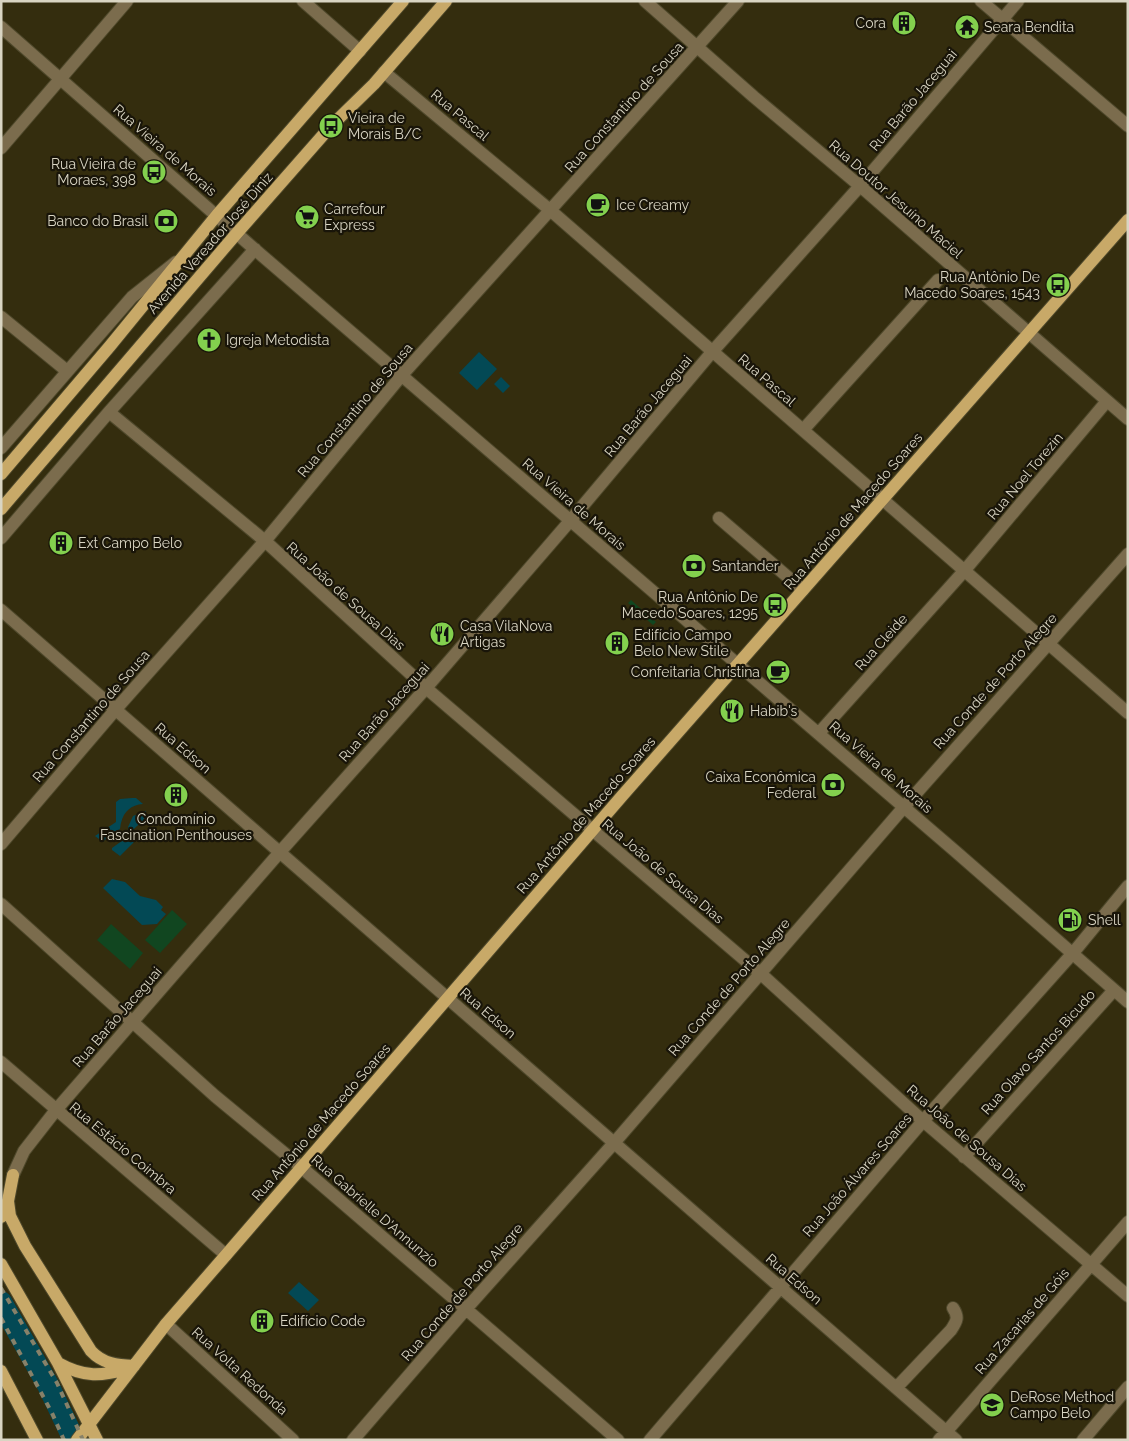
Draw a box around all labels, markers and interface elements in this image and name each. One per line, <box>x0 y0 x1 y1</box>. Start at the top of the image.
building icon: Cora <box>891 10 917 36</box>
temple icon: Seara Bendita <box>954 14 980 40</box>
place label: Cora <box>856 15 886 31</box>
place label: Seara Bendita <box>984 19 1074 35</box>
street label: Rua Constantino de Sousa <box>561 39 687 175</box>
street label: Rua Barão Jaceguai <box>866 46 960 154</box>
street label: Rua Pascal <box>428 86 492 144</box>
street label: Rua Vieira de Morais <box>110 101 220 199</box>
place label: Vieira de Morais B/C <box>348 110 422 142</box>
bus stop icon: Vieira de Morais B/C <box>318 113 344 139</box>
street label: Rua Doutor Jesuíno Maciel <box>826 137 966 261</box>
place label: Rua Vieira de Moraes, 398 <box>51 156 136 188</box>
bus stop icon: Rua Vieira de Moraes, 398 <box>141 159 167 185</box>
street label: Avenida Vereador José Diniz <box>144 169 276 317</box>
cafe icon: Ice Creamy <box>585 192 611 218</box>
place label: Ice Creamy <box>616 197 690 213</box>
place label: Carrefour Express <box>324 201 385 233</box>
supermarket icon: Carrefour Express <box>294 204 320 230</box>
bank icon: Banco do Brasil <box>153 208 179 234</box>
place label: Banco do Brasil <box>47 213 148 229</box>
place label: Rua Antônio De Macedo Soares, 1543 <box>904 269 1040 301</box>
bus stop icon: Rua Antônio De Macedo Soares, 1543 <box>1045 272 1071 298</box>
church icon: Igreja Metodista <box>196 327 222 353</box>
place label: Igreja Metodista <box>226 332 329 348</box>
street label: Rua Constantino de Sousa <box>294 340 416 480</box>
street label: Rua Pascal <box>735 351 799 409</box>
street label: Rua Barão Jaceguai <box>601 352 695 460</box>
street label: Rua Antônio de Macedo Soares <box>781 429 926 593</box>
street label: Rua Noel Torezin <box>984 429 1066 523</box>
street label: Rua Vieira de Morais <box>519 455 629 553</box>
building icon: Ext Campo Belo <box>48 530 74 556</box>
place label: Ext Campo Belo <box>78 535 182 551</box>
street label: Rua João de Sousa Dias <box>284 539 409 654</box>
bank icon: Santander <box>681 553 707 579</box>
place label: Santander <box>712 558 779 574</box>
place label: Rua Antônio De Macedo Soares, 1295 <box>622 589 758 621</box>
bus stop icon: Rua Antônio De Macedo Soares, 1295 <box>762 592 788 618</box>
street label: Rua Conde de Porto Alegre <box>930 610 1060 752</box>
street label: Rua Cleide <box>852 611 910 673</box>
place label: Casa VilaNova Artigas <box>460 618 552 650</box>
restaurant icon: Casa VilaNova Artigas <box>429 621 455 647</box>
place label: Edifício Campo Belo New Stile <box>634 627 731 659</box>
building icon: Edifício Campo Belo New Stile <box>604 630 630 656</box>
street label: Rua Constantino de Sousa <box>29 647 153 785</box>
street label: Rua Barão Jaceguai <box>335 659 433 765</box>
cafe icon: Confeitaria Christina <box>765 659 791 685</box>
place label: Confeitaria Christina <box>631 664 760 680</box>
restaurant icon: Habib's <box>719 698 745 724</box>
place label: Habib's <box>750 703 798 719</box>
street label: Rua Vieira de Morais <box>826 718 936 816</box>
street label: Rua Edson <box>152 719 214 777</box>
street label: Rua Antônio de Macedo Soares <box>514 733 659 897</box>
place label: Caixa Econômica Federal <box>706 769 816 801</box>
bank icon: Caixa Econômica Federal <box>820 772 846 798</box>
building icon: Condomínio Fascination Penthouses <box>163 782 189 808</box>
place label: Condomínio Fascination Penthouses <box>100 811 252 843</box>
street label: Rua João de Sousa Dias <box>599 815 727 927</box>
fuel station icon: Shell <box>1057 907 1083 933</box>
place label: Shell <box>1088 912 1121 928</box>
street label: Rua Conde de Porto Alegre <box>665 915 793 1059</box>
street label: Rua Barão Jaceguai <box>69 964 165 1070</box>
street label: Rua Edson <box>457 984 519 1042</box>
street label: Rua Olavo Santos Bicudo <box>978 986 1098 1118</box>
street label: Rua Antônio de Macedo Soares <box>249 1040 394 1204</box>
street label: Rua João de Sousa Dias <box>904 1082 1030 1195</box>
street label: Rua Estácio Coimbra <box>67 1099 179 1197</box>
street label: Rua João Álvares Soares <box>799 1109 915 1240</box>
street label: Rua Gabrielle D'Annunzio <box>308 1152 442 1270</box>
street label: Rua Conde de Porto Alegre <box>398 1220 526 1364</box>
street label: Rua Edson <box>763 1250 825 1308</box>
street label: Rua Zacarias de Góis <box>972 1265 1072 1377</box>
building icon: Edifício Code <box>249 1308 275 1334</box>
place label: Edifício Code <box>280 1313 365 1329</box>
street label: Rua Volta Redonda <box>189 1324 291 1418</box>
place label: DeRose Method Campo Belo <box>1010 1389 1114 1421</box>
school or university icon: DeRose Method Campo Belo <box>979 1392 1005 1418</box>

